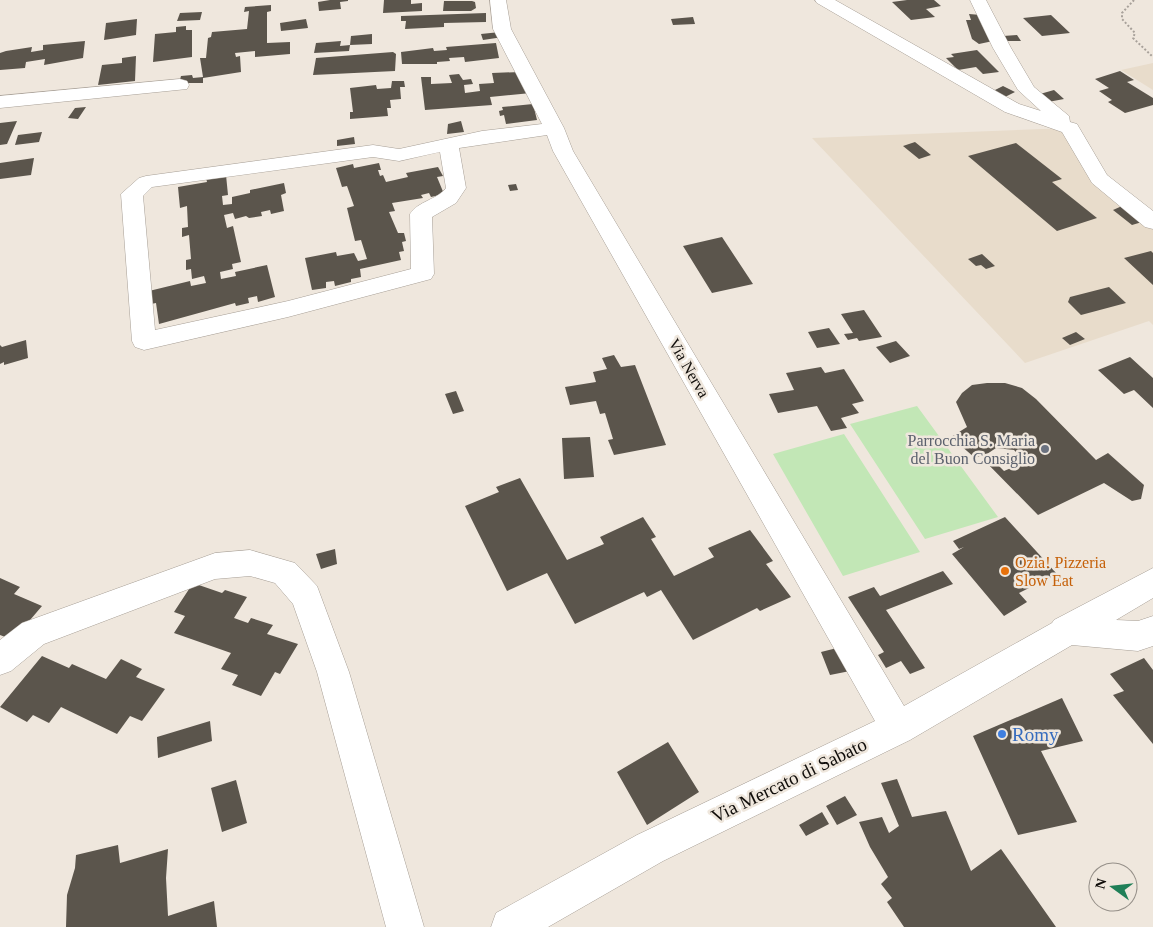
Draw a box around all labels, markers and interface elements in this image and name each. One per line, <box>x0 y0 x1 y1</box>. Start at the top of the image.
street label: Via Nerva <box>665 336 713 400</box>
place label: Parrocchia S. Maria del Buon Consiglio <box>907 432 1035 468</box>
marker: Parrocchia S. Maria del Buon Consiglio <box>1039 443 1051 455</box>
place label: Ozia! Pizzeria Slow Eat <box>1015 554 1106 589</box>
marker: Ozia! Pizzeria Slow Eat <box>999 565 1011 577</box>
place label: Romy <box>1012 724 1059 745</box>
marker: Romy <box>996 728 1008 740</box>
street label: Via Mercato di Sabato <box>708 733 870 827</box>
north arrow <box>1088 862 1138 912</box>
text: N <box>1092 877 1109 891</box>

